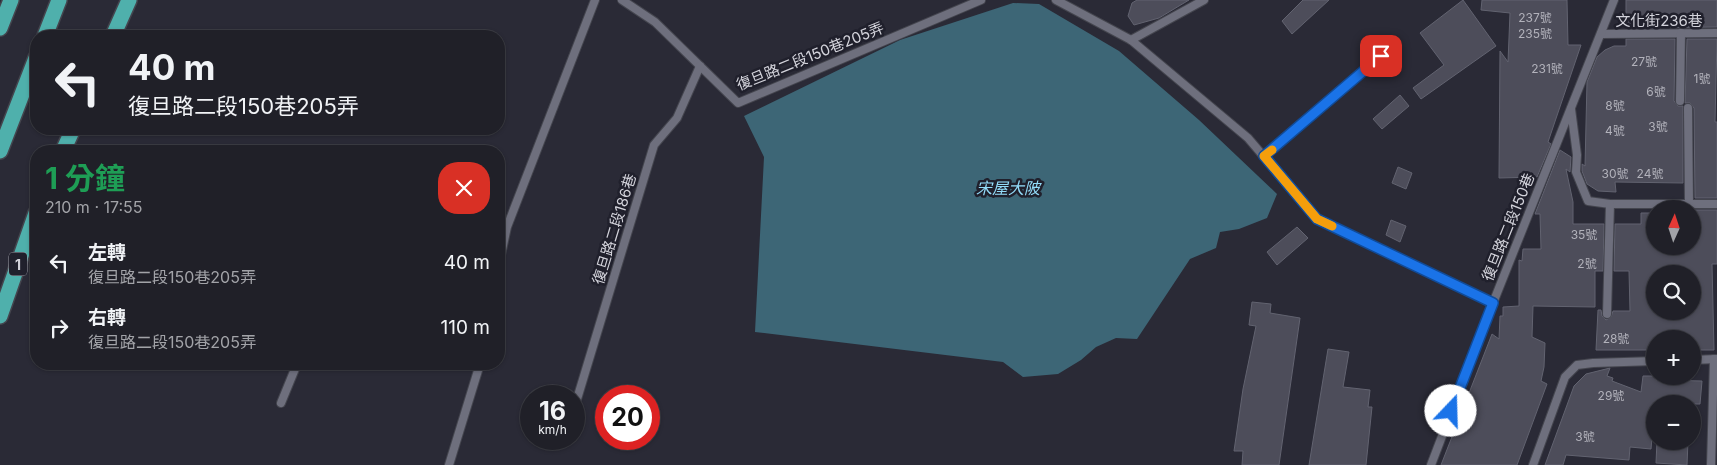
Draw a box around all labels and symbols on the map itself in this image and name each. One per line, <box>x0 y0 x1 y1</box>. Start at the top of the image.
house number: 237號 <box>1518 10 1552 25</box>
street label: 文化街236巷 <box>1615 11 1703 30</box>
street label: 復旦路二段150巷205弄 <box>733 18 887 94</box>
house number: 235號 <box>1518 26 1552 41</box>
pin <box>1360 35 1402 77</box>
house number: 27號 <box>1631 54 1657 69</box>
house number: 231號 <box>1531 61 1563 76</box>
house number: 1號 <box>1694 71 1710 86</box>
house number: 6號 <box>1646 84 1666 99</box>
house number: 8號 <box>1605 98 1625 113</box>
house number: 3號 <box>1648 119 1668 134</box>
house number: 4號 <box>1605 123 1625 138</box>
house number: 30號 <box>1602 166 1628 181</box>
house number: 24號 <box>1637 166 1663 181</box>
street label: 復旦路二段150巷 <box>1478 170 1538 284</box>
street label: 復旦路二段186巷 <box>588 171 640 287</box>
water label: 宋屋大陂 <box>976 178 1042 198</box>
north arrow <box>1646 200 1701 255</box>
house number: 35號 <box>1571 227 1597 242</box>
road number: 1 <box>9 252 27 276</box>
house number: 2號 <box>1577 256 1597 271</box>
house number: 28號 <box>1603 331 1629 346</box>
position arrow <box>1424 384 1476 436</box>
speed limit sign: 20 <box>595 385 660 450</box>
house number: 29號 <box>1598 388 1624 403</box>
house number: 3號 <box>1575 429 1595 444</box>

